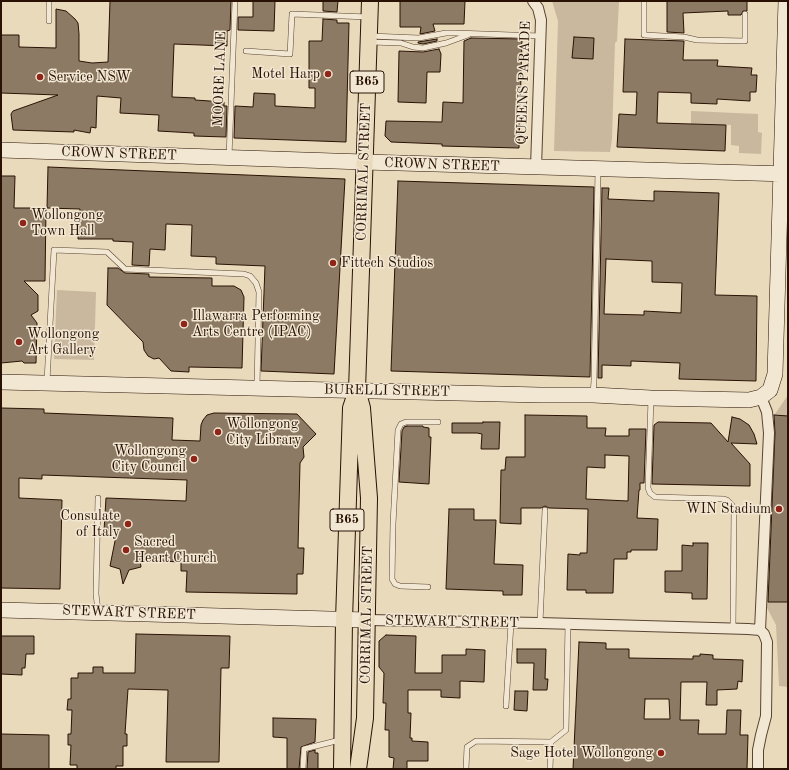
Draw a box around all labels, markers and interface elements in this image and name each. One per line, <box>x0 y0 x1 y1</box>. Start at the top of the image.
street label: QUEENS PARADE <box>513 21 535 145</box>
street label: MOORE LANE <box>210 31 230 127</box>
place label: Motel Harp <box>251 66 320 82</box>
place label: Service NSW <box>48 69 131 85</box>
marker: Motel Harp <box>323 69 333 79</box>
road number: B65 <box>350 71 384 93</box>
marker: Service NSW <box>35 72 45 82</box>
street label: CORRIMAL STREET <box>353 103 375 241</box>
street label: CROWN STREET <box>61 144 177 164</box>
street label: CROWN STREET <box>384 155 500 175</box>
place label: Wollongong Town Hall <box>31 207 103 240</box>
marker: Wollongong Town Hall <box>18 218 28 228</box>
place label: Fittech Studios <box>341 255 433 271</box>
marker: Fittech Studios <box>328 258 338 268</box>
place label: Illawarra Performing Arts Centre (IPAC) <box>192 308 320 340</box>
marker: Illawarra Performing Arts Centre (IPAC) <box>179 319 189 329</box>
place label: Wollongong Art Gallery <box>27 326 99 358</box>
marker: Wollongong Art Gallery <box>14 337 24 347</box>
street label: BURELLI STREET <box>324 382 450 400</box>
place label: Wollongong City Library <box>226 416 302 448</box>
marker: Wollongong City Library <box>213 427 223 437</box>
place label: Wollongong City Council <box>112 443 186 476</box>
marker: Wollongong City Council <box>189 454 199 464</box>
place label: WIN Stadium <box>686 501 771 517</box>
marker: WIN Stadium <box>774 504 784 514</box>
place label: Consulate of Italy <box>61 508 120 540</box>
road number: B65 <box>330 509 364 531</box>
marker: Consulate of Italy <box>123 519 133 529</box>
place label: Sacred Heart Church <box>134 534 217 566</box>
marker: Sacred Heart Church <box>121 545 131 555</box>
street label: CORRIMAL STREET <box>357 546 377 684</box>
street label: STEWART STREET <box>62 602 196 624</box>
street label: STEWART STREET <box>385 612 519 632</box>
place label: Sage Hotel Wollongong <box>510 745 653 761</box>
marker: Sage Hotel Wollongong <box>656 748 666 758</box>

